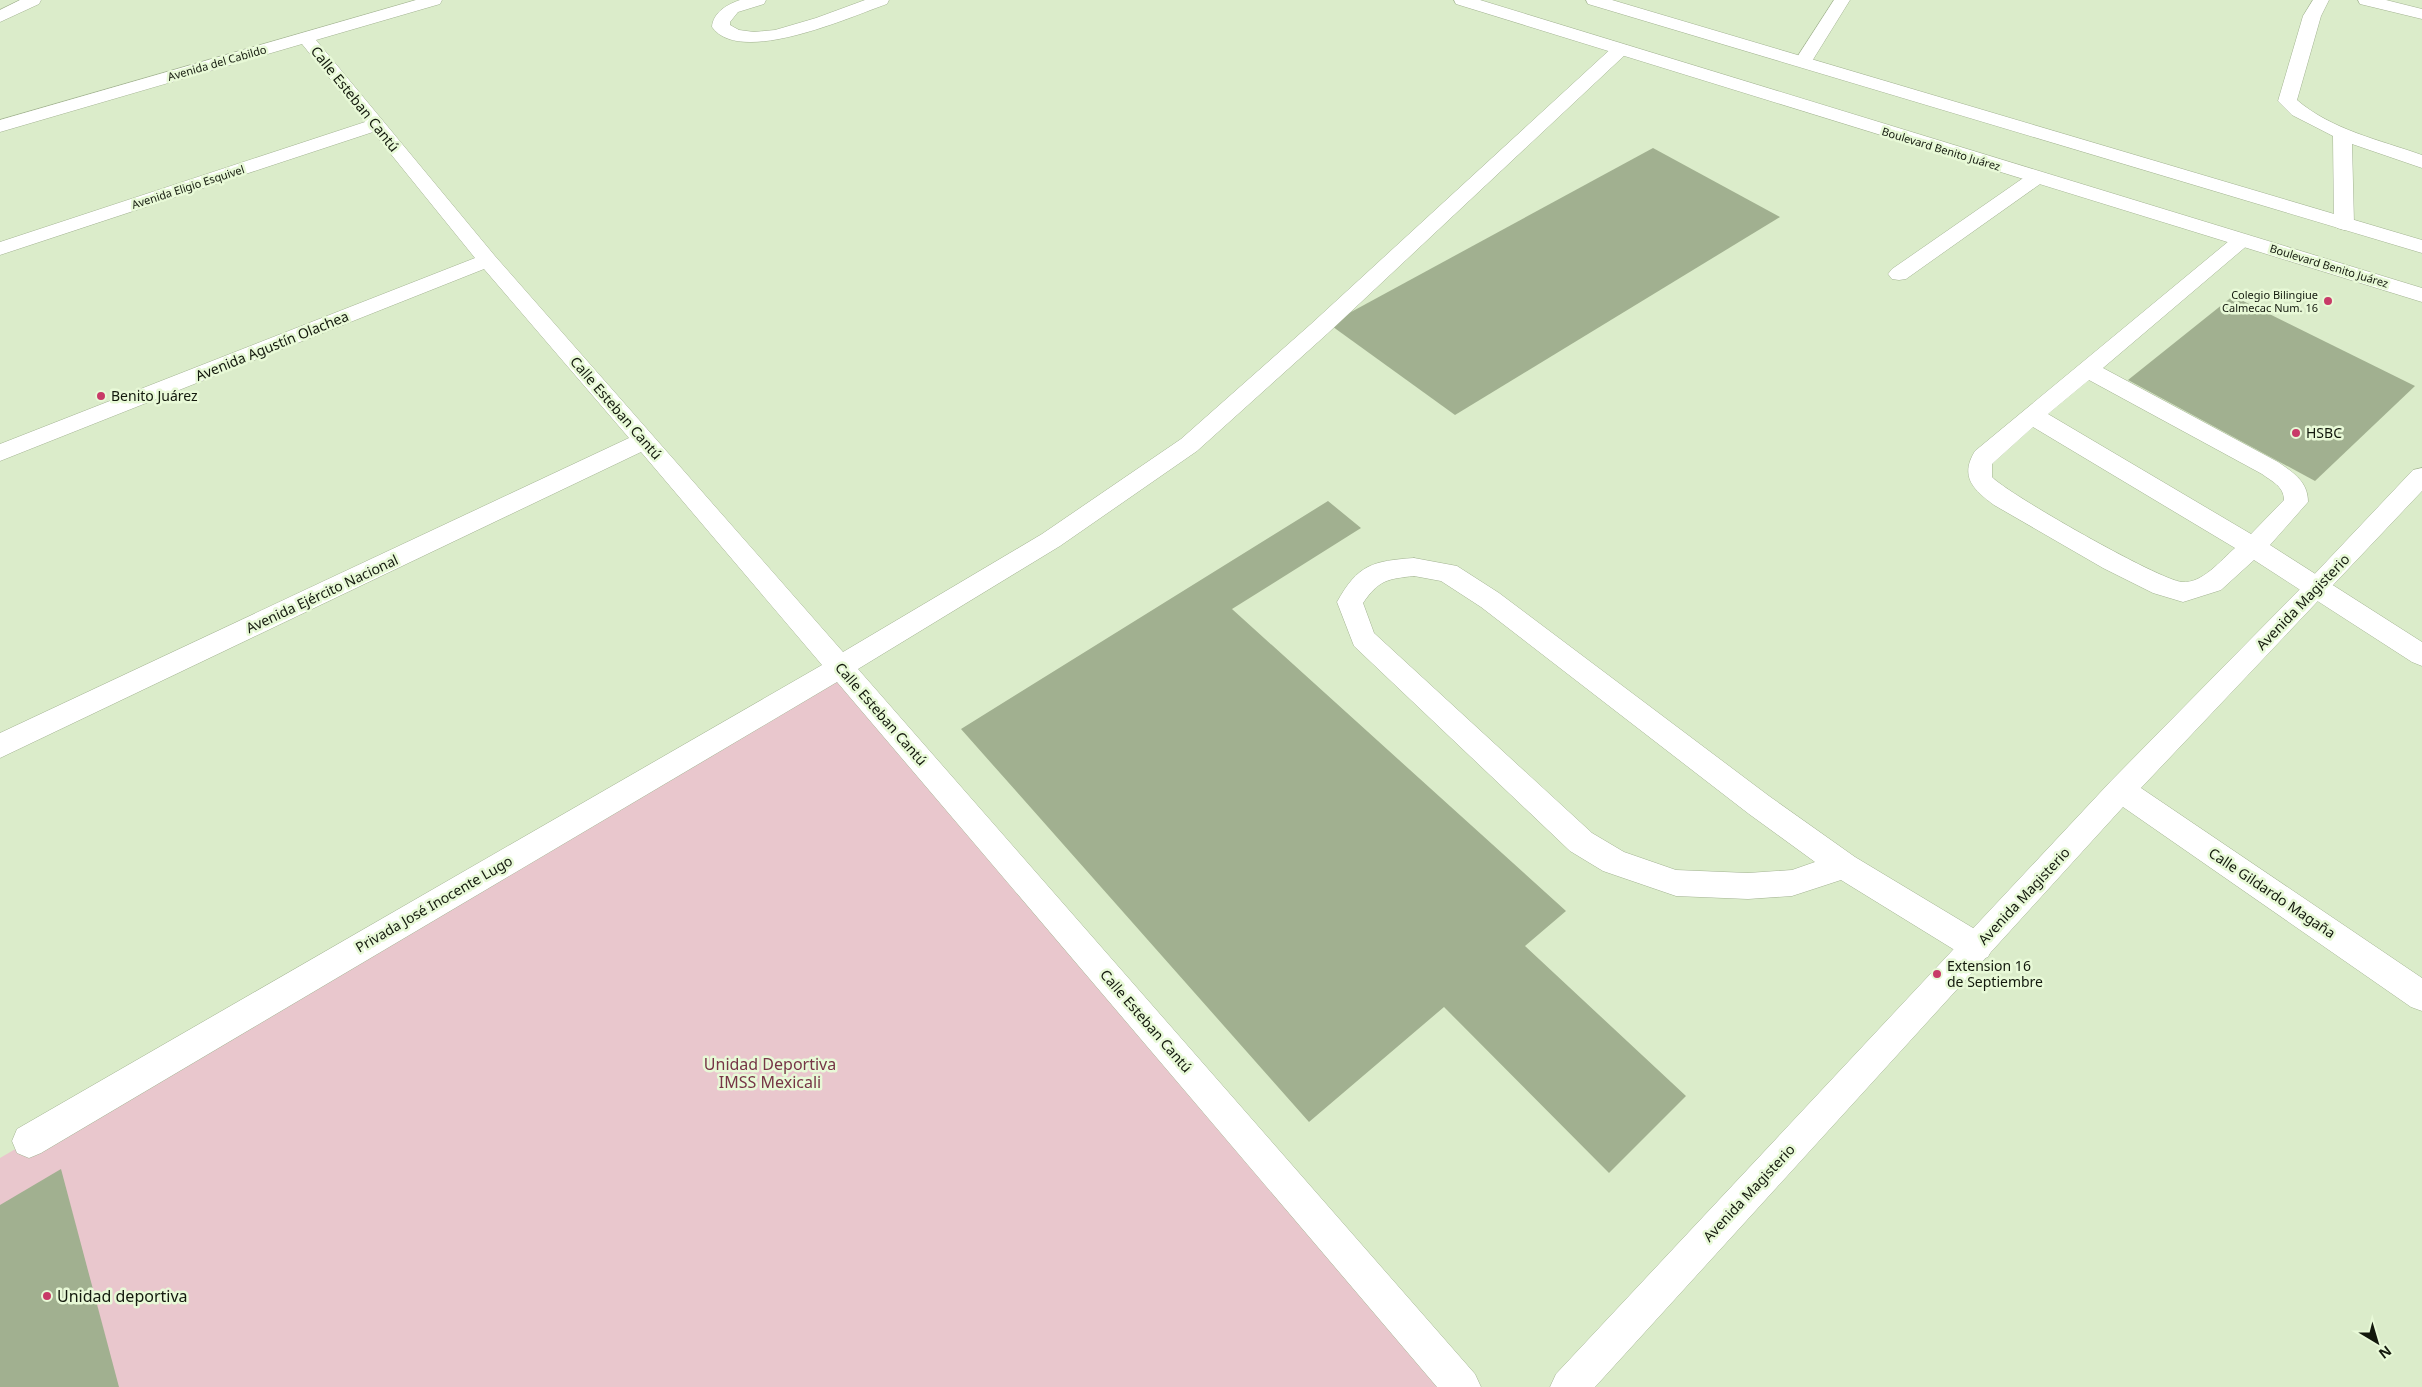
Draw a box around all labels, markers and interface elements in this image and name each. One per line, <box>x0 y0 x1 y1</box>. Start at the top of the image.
street label: Avenida del Cabildo <box>166 41 268 84</box>
street label: Calle Esteban Cantú <box>307 42 404 155</box>
street label: Boulevard Benito Juárez <box>1880 123 2002 174</box>
street label: Avenida Eligio Esquivel <box>130 161 246 212</box>
street label: Boulevard Benito Juárez <box>2268 240 2390 291</box>
place label: Colegio Bilingiue Calmecac Num. 16 <box>2222 287 2318 315</box>
marker: Colegio Bilingiue Calmecac Num. 16 <box>2322 295 2334 307</box>
street label: Avenida Agustín Olachea <box>192 306 351 385</box>
street label: Calle Esteban Cantú <box>566 352 666 463</box>
place label: Benito Juárez <box>111 386 198 405</box>
marker: Benito Juárez <box>95 390 107 402</box>
place label: HSBC <box>2306 423 2342 442</box>
marker: HSBC <box>2290 427 2302 439</box>
street label: Avenida Ejército Nacional <box>243 550 401 637</box>
street label: Avenida Magisterio <box>2252 550 2353 654</box>
street label: Calle Esteban Cantú <box>831 658 931 769</box>
street label: Avenida Magisterio <box>1974 843 2074 948</box>
street label: Calle Gildardo Magaña <box>2205 843 2339 942</box>
street label: Privada José Inocente Lugo <box>352 851 516 956</box>
place label: Extension 16 de Septiembre <box>1947 956 2043 991</box>
street label: Calle Esteban Cantú <box>1096 965 1196 1076</box>
marker: Extension 16 de Septiembre <box>1931 968 1943 980</box>
park label: Unidad Deportiva IMSS Mexicali <box>704 1053 836 1093</box>
street label: Avenida Magisterio <box>1699 1140 1799 1245</box>
place label: Unidad deportiva <box>57 1285 188 1307</box>
marker: Unidad deportiva <box>41 1290 53 1302</box>
north arrow <box>2352 1317 2402 1367</box>
text: N <box>2375 1342 2396 1364</box>

